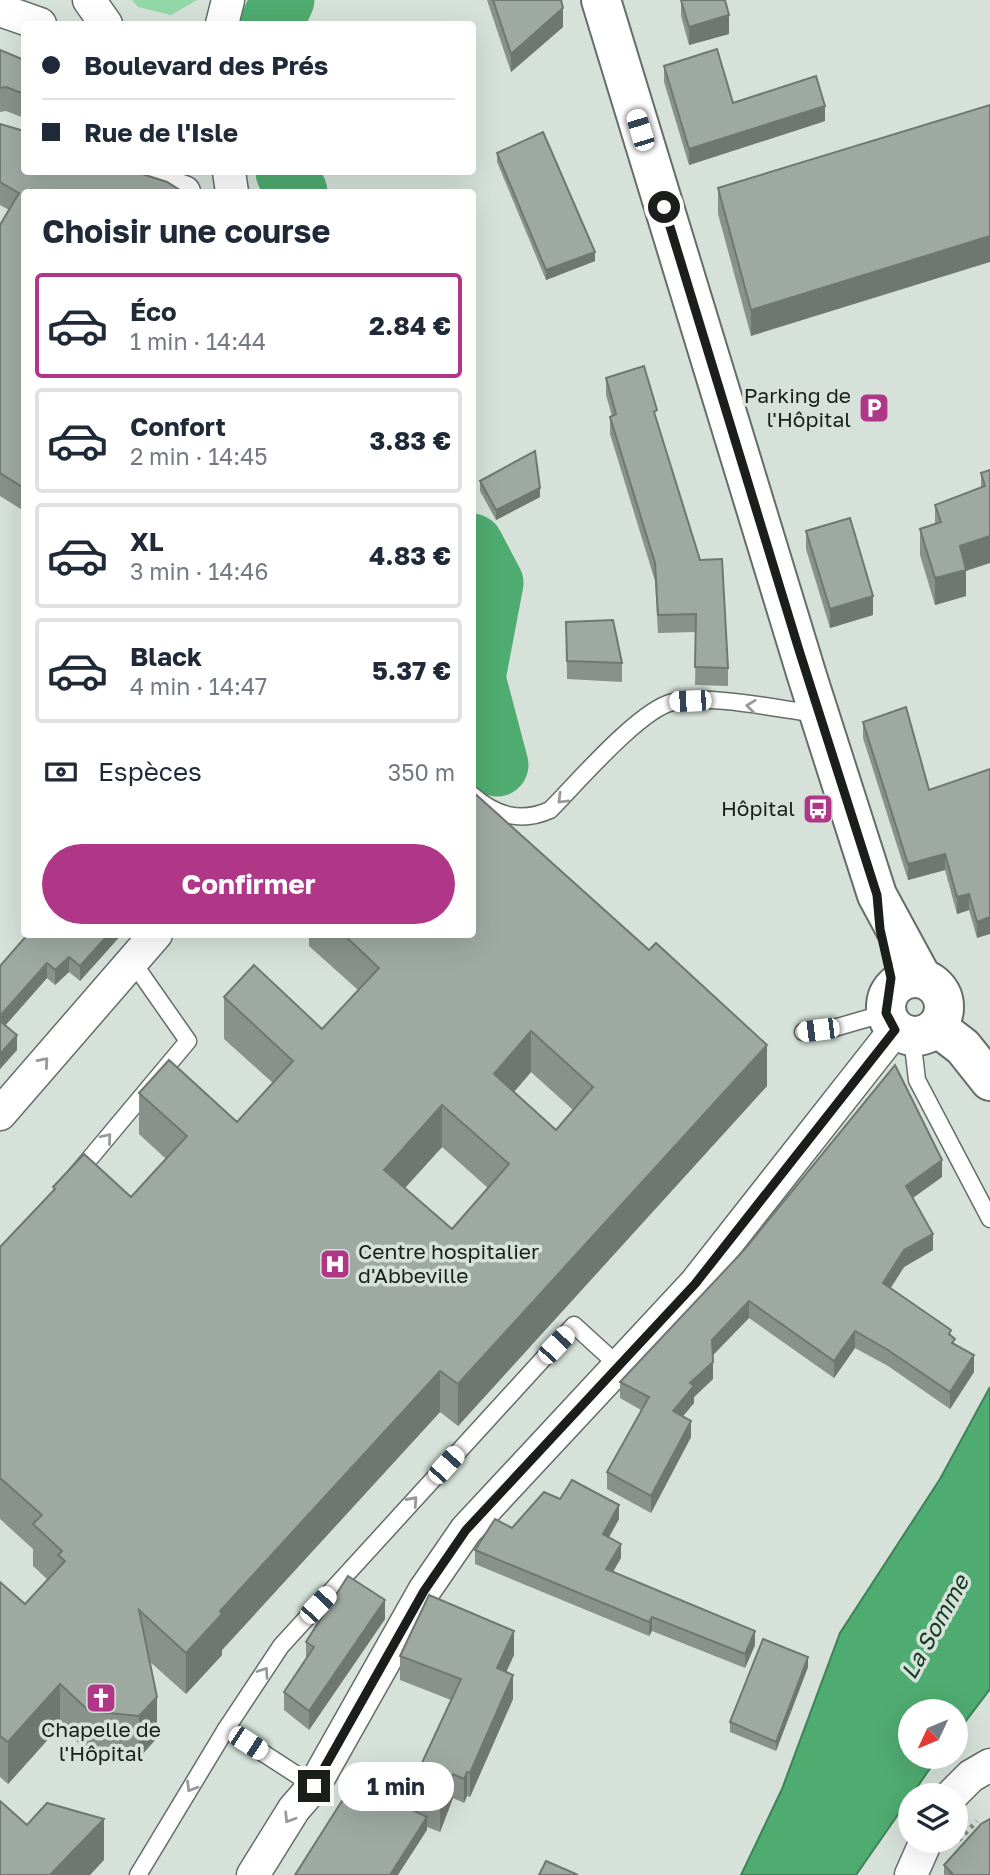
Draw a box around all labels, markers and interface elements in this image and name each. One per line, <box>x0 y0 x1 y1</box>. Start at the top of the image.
text: Boulevard des Prés <box>84 50 328 81</box>
car <box>624 107 657 153</box>
text: Rue de l'Isle <box>84 117 238 148</box>
route start <box>648 191 680 223</box>
text: Choisir une course <box>42 212 330 250</box>
icon: car <box>46 294 109 357</box>
text: Éco <box>130 296 177 327</box>
text: 2.84 € <box>369 310 451 341</box>
text: 1 min · 14:44 <box>130 327 266 355</box>
place label: Parking de l'Hôpital <box>744 382 851 432</box>
parking icon: Parking de l'Hôpital <box>857 391 891 425</box>
icon: car <box>46 409 109 472</box>
text: Confort <box>130 411 226 442</box>
text: 3.83 € <box>369 425 451 456</box>
text: 2 min · 14:45 <box>130 442 268 470</box>
icon: car <box>46 524 109 587</box>
text: XL <box>130 526 164 557</box>
text: 4.83 € <box>369 540 451 571</box>
text: 3 min · 14:46 <box>130 557 268 585</box>
icon: car <box>46 639 109 702</box>
text: Black <box>130 641 202 672</box>
text: 5.37 € <box>372 655 451 686</box>
text: 4 min · 14:47 <box>130 672 267 700</box>
car <box>669 690 712 712</box>
one-way arrow <box>746 698 757 713</box>
icon: cash <box>42 753 80 791</box>
text: Espèces <box>98 756 202 787</box>
text: 350 m <box>388 758 455 786</box>
one-way arrow <box>557 790 570 803</box>
bus stop icon: Hôpital <box>801 792 835 826</box>
place label: Hôpital <box>721 795 795 821</box>
button: Confirmer <box>42 844 455 924</box>
car <box>796 1017 841 1043</box>
one-way arrow <box>36 1058 48 1071</box>
one-way arrow <box>99 1134 111 1147</box>
place label: Centre hospitalier d'Abbeville <box>358 1238 539 1288</box>
hospital icon: Centre hospitalier d'Abbeville <box>318 1247 352 1281</box>
car <box>534 1322 579 1368</box>
car <box>425 1442 468 1488</box>
one-way arrow <box>405 1496 418 1509</box>
water label: La Somme <box>894 1568 975 1683</box>
car <box>296 1582 341 1628</box>
one-way arrow <box>256 1667 268 1680</box>
church icon: Chapelle de l'Hôpital <box>84 1681 118 1715</box>
north arrow <box>898 1699 968 1769</box>
map controls <box>898 1699 968 1853</box>
place label: Chapelle de l'Hôpital <box>41 1716 161 1766</box>
car <box>225 1723 272 1763</box>
callout: 1 min <box>338 1762 454 1810</box>
route end <box>298 1770 330 1802</box>
text: 1 min <box>367 1772 425 1800</box>
one-way arrow <box>186 1780 199 1793</box>
button: layers <box>898 1783 968 1853</box>
one-way arrow <box>284 1811 297 1824</box>

